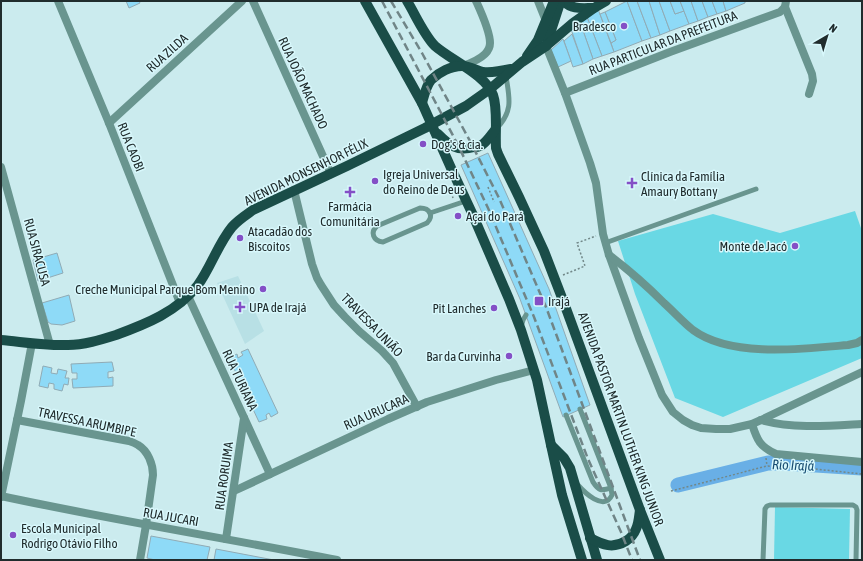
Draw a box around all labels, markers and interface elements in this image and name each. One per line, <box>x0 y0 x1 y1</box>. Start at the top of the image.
street label: RUA PARTICULAR DA PREFEITURA <box>587 8 740 78</box>
north arrow <box>807 16 847 56</box>
place label: Bradesco <box>573 19 616 34</box>
marker: Bradesco <box>619 21 629 31</box>
text: N <box>827 21 839 35</box>
street label: RUA ZILDA <box>143 30 191 75</box>
street label: RUA JOÃO MACHADO <box>275 35 331 132</box>
street label: RUA CAOBI <box>114 120 148 174</box>
street label: AVENIDA MONSENHOR FÉLIX <box>242 136 370 208</box>
place label: Dog's & cia. <box>431 137 483 152</box>
marker: Dog's & cia. <box>418 139 428 149</box>
place label: Igreja Universal do Reino de Deus <box>383 167 465 197</box>
place label: Clínica da Família Amaury Bottany <box>641 169 725 199</box>
marker: Igreja Universal do Reino de Deus <box>370 176 380 186</box>
marker: Clínica da Família Amaury Bottany <box>626 177 638 189</box>
marker: Farmácia Comunitária <box>345 187 355 197</box>
place label: Farmácia Comunitária <box>320 199 380 229</box>
place label: Açaí do Pará <box>466 209 524 224</box>
marker: Açaí do Pará <box>453 211 463 221</box>
street label: RUA SIRACUSA <box>21 217 53 288</box>
place label: Atacadão dos Biscoitos <box>248 224 312 254</box>
marker: Atacadão dos Biscoitos <box>235 233 245 243</box>
place label: Monte de Jacó <box>720 239 787 254</box>
marker: Monte de Jacó <box>790 241 800 251</box>
place label: Creche Municipal Parque Bom Menino <box>75 282 255 297</box>
marker: Creche Municipal Parque Bom Menino <box>258 284 268 294</box>
street label: TRAVESSA UNIÃO <box>338 290 406 360</box>
place label: Irajá <box>548 294 570 309</box>
marker: Irajá <box>533 295 545 307</box>
place label: UPA de Irajá <box>249 300 307 315</box>
marker: UPA de Irajá <box>234 301 246 313</box>
place label: Pit Lanches <box>432 301 486 316</box>
marker: Pit Lanches <box>489 303 499 313</box>
street label: AVENIDA PASTOR MARTIN LUTHER KING JUNIOR <box>575 310 667 528</box>
street label: RUA TURIANA <box>219 347 261 414</box>
place label: Bar da Curvinha <box>426 349 501 364</box>
marker: Bar da Curvinha <box>504 351 514 361</box>
street label: RUA URUCARA <box>341 391 411 433</box>
street label: TRAVESSA ARUMBIPE <box>37 404 138 440</box>
street label: RUA RORUIMA <box>212 440 236 511</box>
water label: Rio Irajá <box>772 456 815 474</box>
street label: RUA JUCARI <box>142 505 200 529</box>
place label: Escola Municipal Rodrigo Otávio Filho <box>21 521 118 551</box>
marker: Escola Municipal Rodrigo Otávio Filho <box>8 530 18 540</box>

